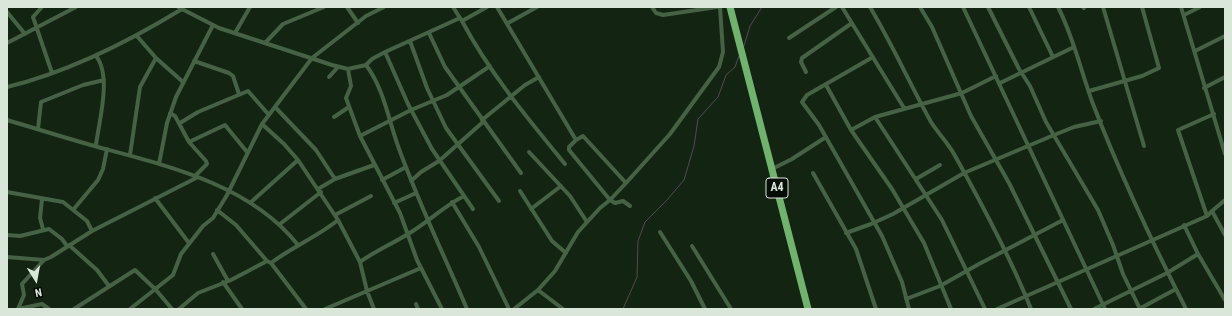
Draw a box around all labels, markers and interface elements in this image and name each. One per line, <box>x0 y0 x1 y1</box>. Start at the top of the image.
road number: A4 <box>766 178 788 198</box>
north arrow <box>16 260 56 300</box>
text: N <box>34 285 43 299</box>

